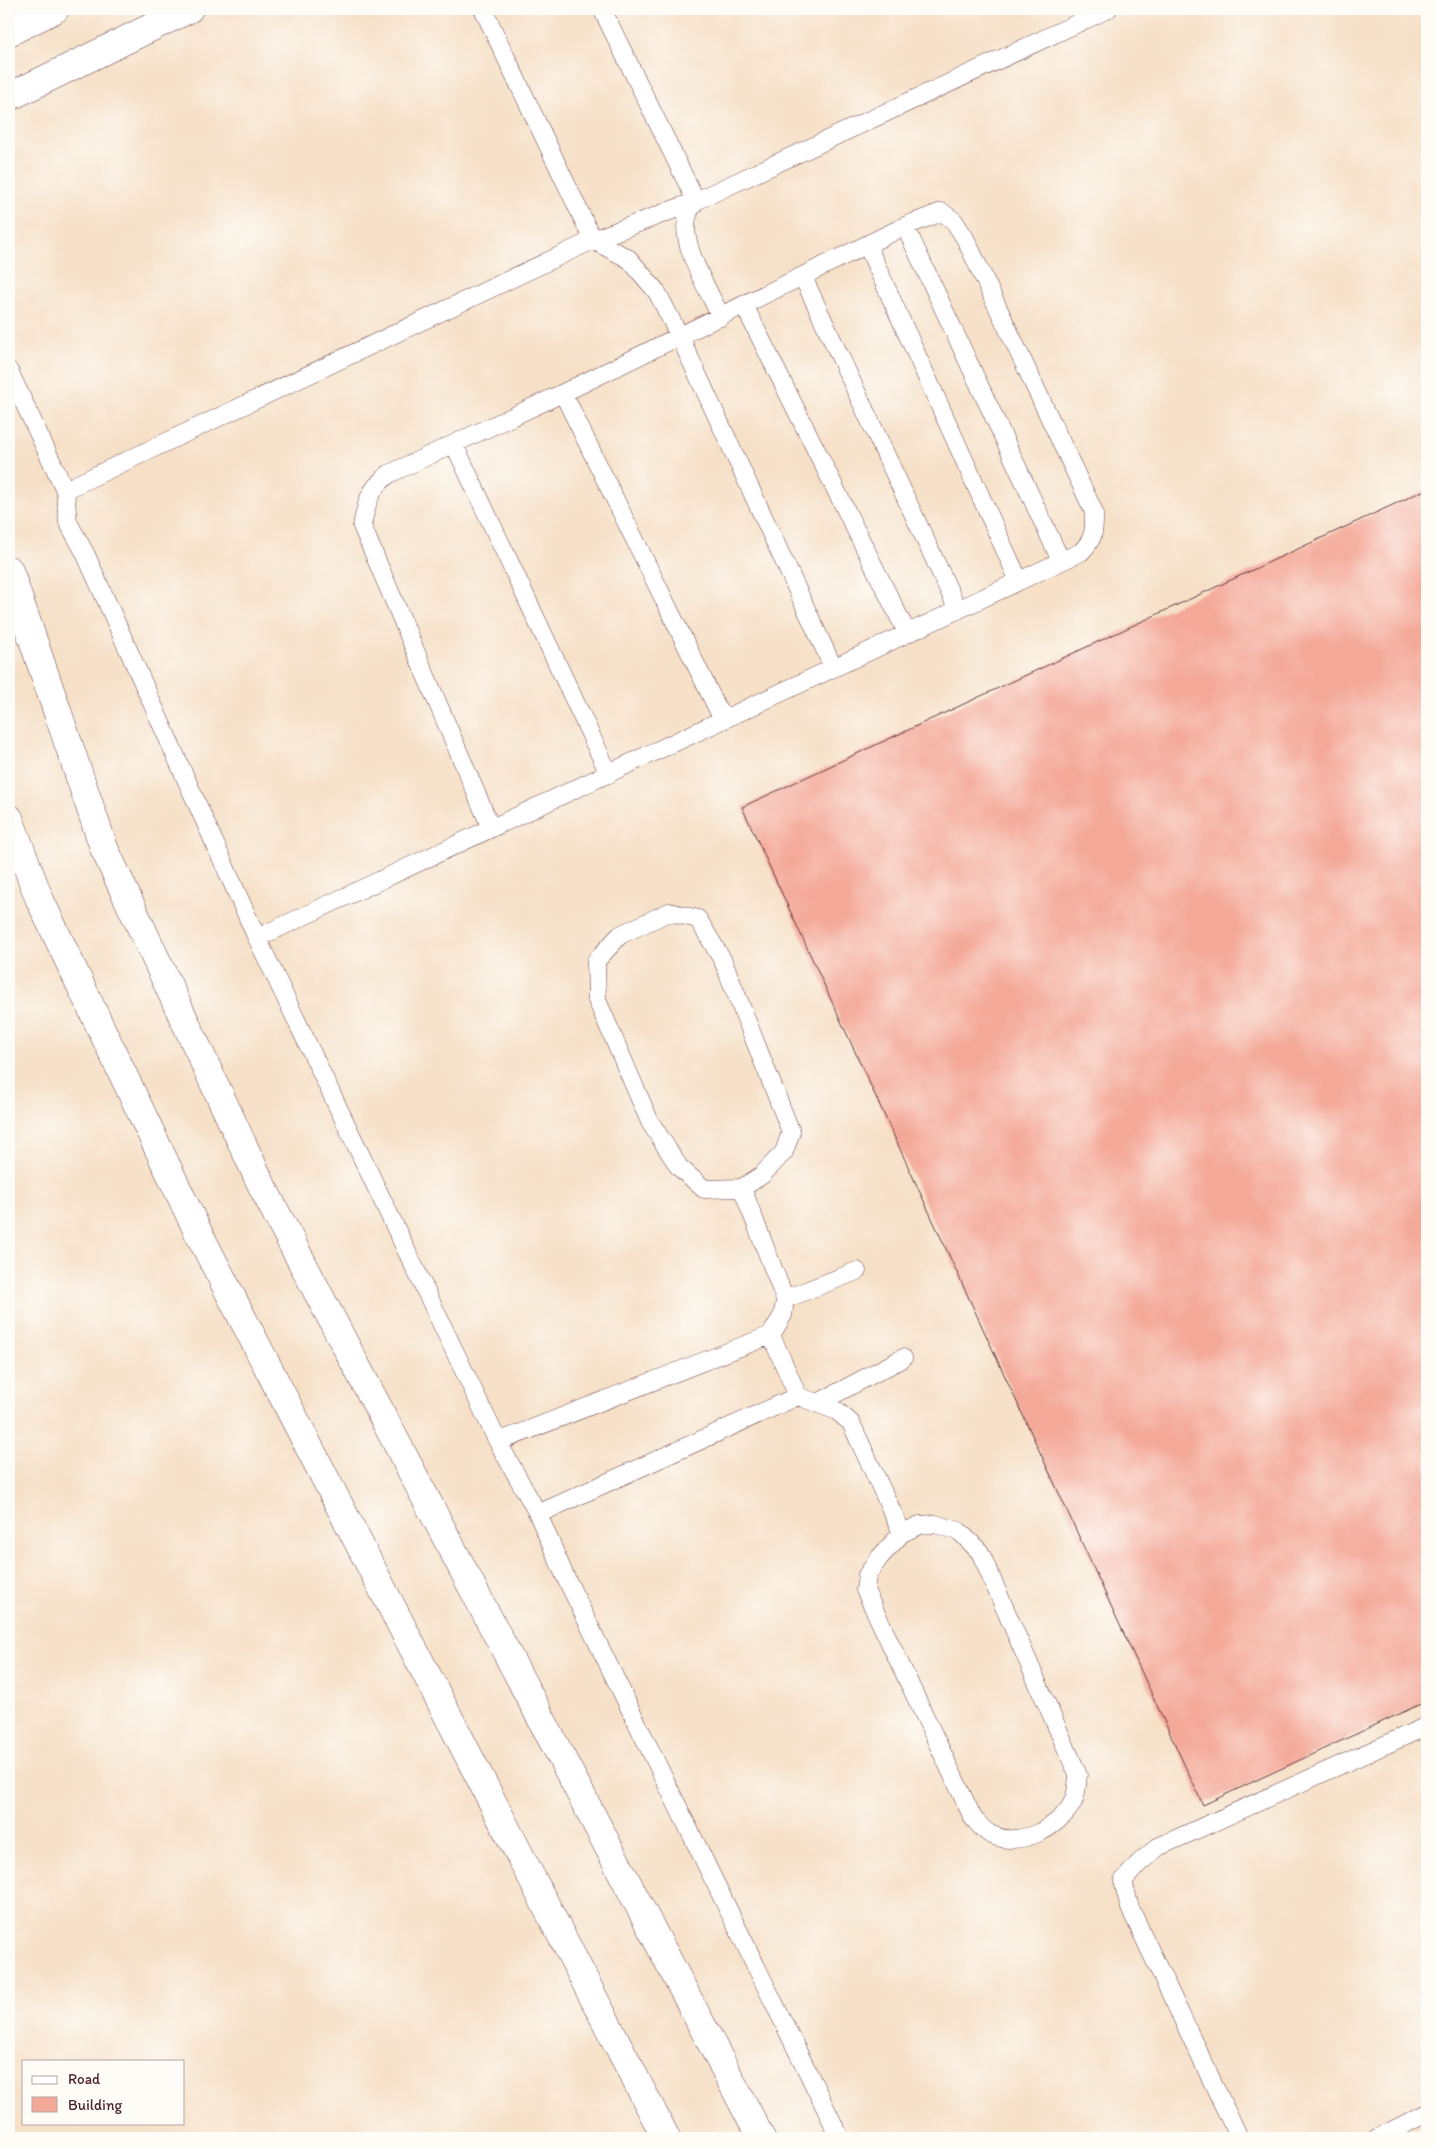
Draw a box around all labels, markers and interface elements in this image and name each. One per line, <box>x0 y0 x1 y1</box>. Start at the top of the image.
legend <box>22 2060 185 2124</box>
text: Road <box>68 2070 101 2088</box>
text: Building <box>68 2096 122 2114</box>

